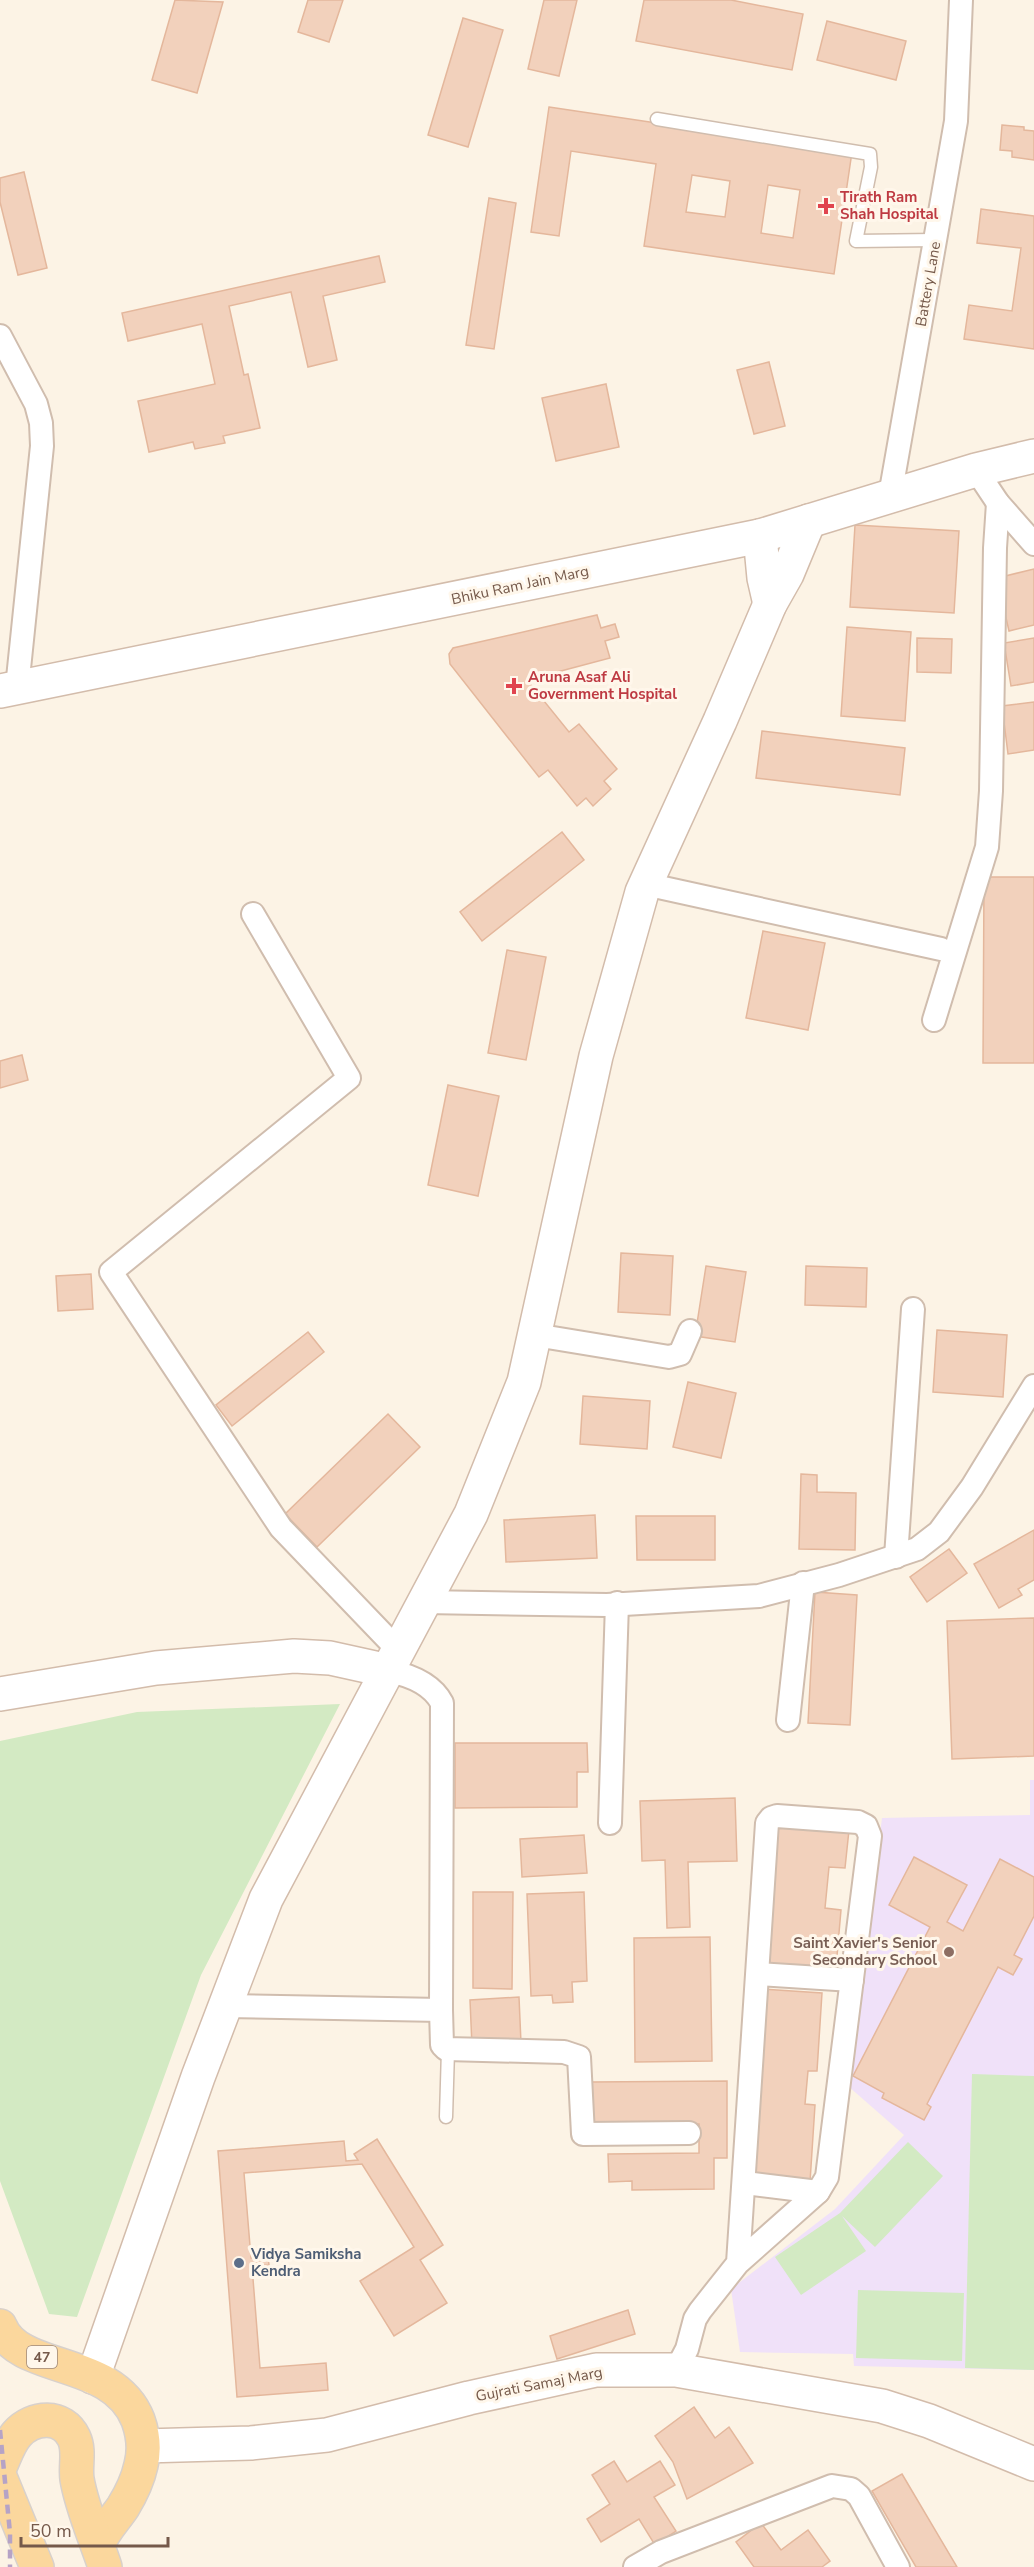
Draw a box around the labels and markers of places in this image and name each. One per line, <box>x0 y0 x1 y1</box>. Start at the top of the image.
place label: Tirath Ram Shah Hospital <box>840 187 939 224</box>
marker: Tirath Ram Shah Hospital <box>817 197 835 215</box>
place label: Aruna Asaf Ali Government Hospital <box>528 667 677 704</box>
marker: Aruna Asaf Ali Government Hospital <box>505 677 523 695</box>
place label: Saint Xavier's Senior Secondary School <box>793 1933 937 1970</box>
marker: Saint Xavier's Senior Secondary School <box>942 1945 956 1959</box>
place label: Vidya Samiksha Kendra <box>250 2244 361 2281</box>
marker: Vidya Samiksha Kendra <box>232 2256 246 2270</box>

